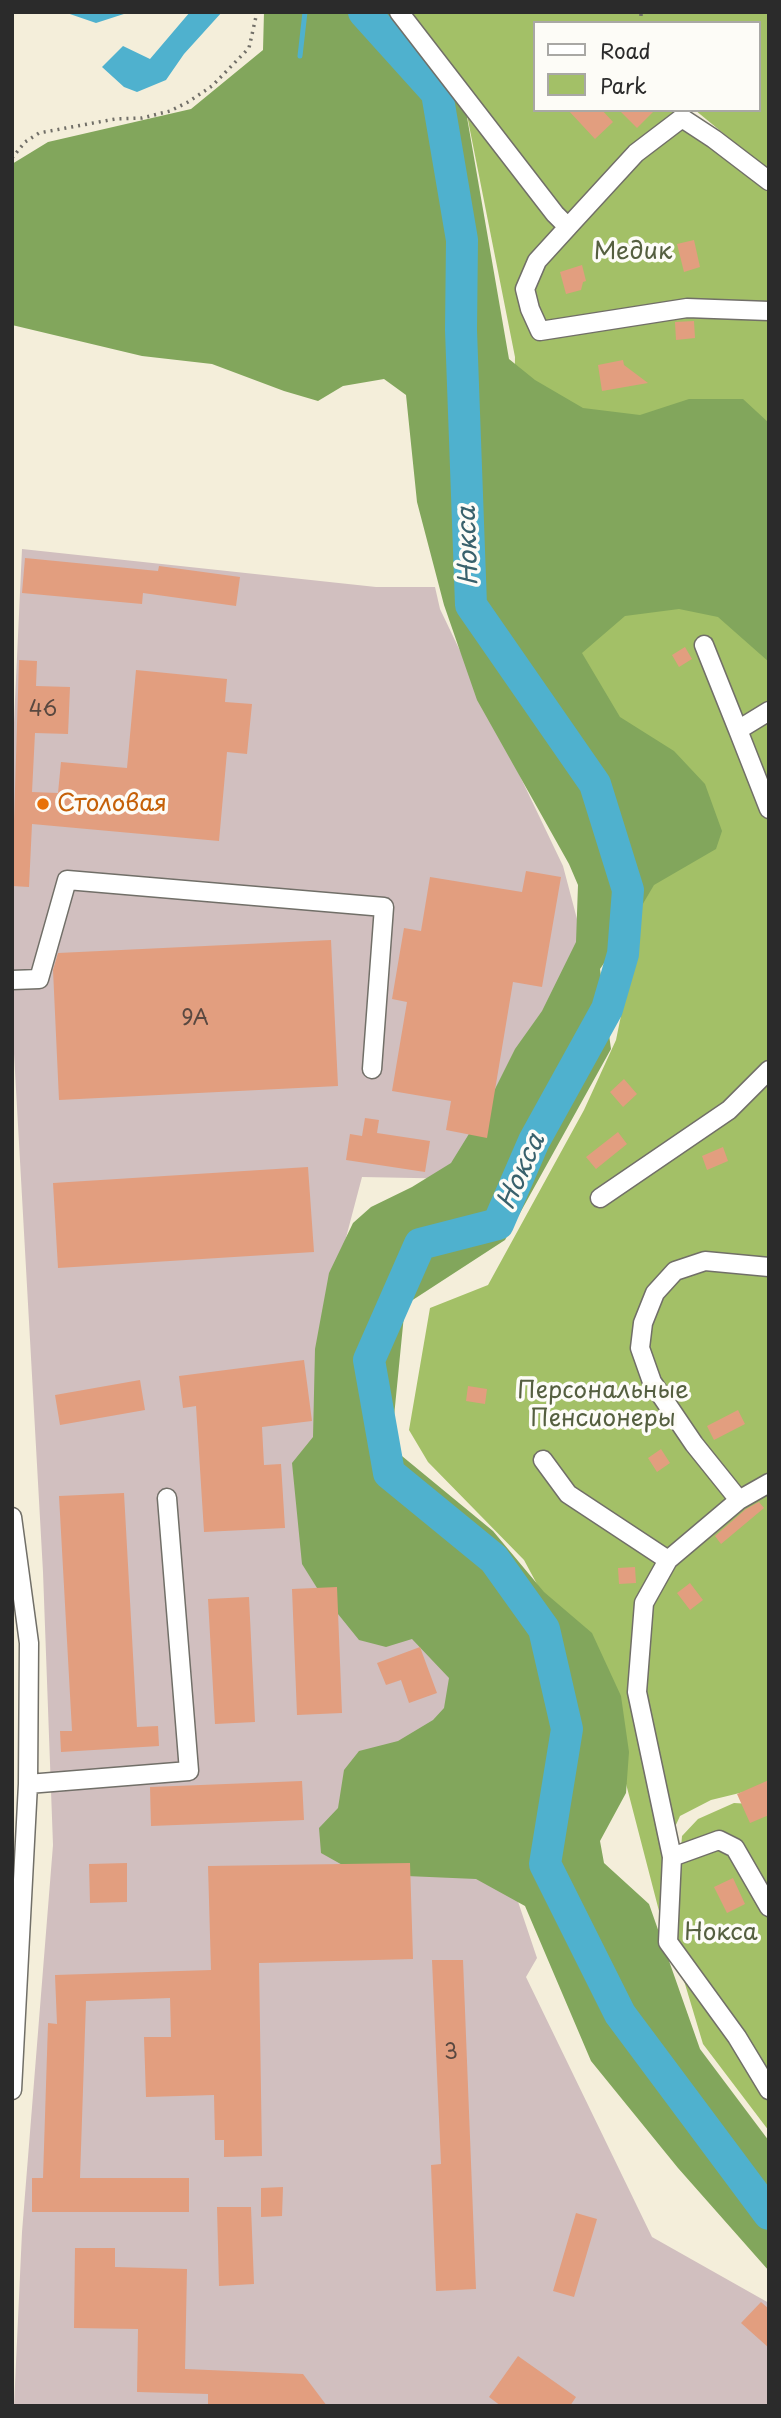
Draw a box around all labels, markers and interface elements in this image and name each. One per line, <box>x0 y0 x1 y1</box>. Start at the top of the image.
legend <box>532 21 760 112</box>
text: Road <box>600 34 651 66</box>
text: Park <box>600 69 647 101</box>
park label: Медик <box>594 238 672 266</box>
water label: Нокса <box>452 506 486 586</box>
house number: 46 <box>29 697 57 723</box>
place label: Столовая <box>57 790 167 818</box>
marker: Столовая <box>35 796 51 812</box>
house number: 9А <box>181 1006 209 1032</box>
water label: Нокса <box>492 1129 552 1215</box>
park label: Персональные Пенсионеры <box>517 1377 689 1433</box>
park label: Нокса <box>684 1919 758 1947</box>
house number: 3 <box>444 2040 458 2066</box>

